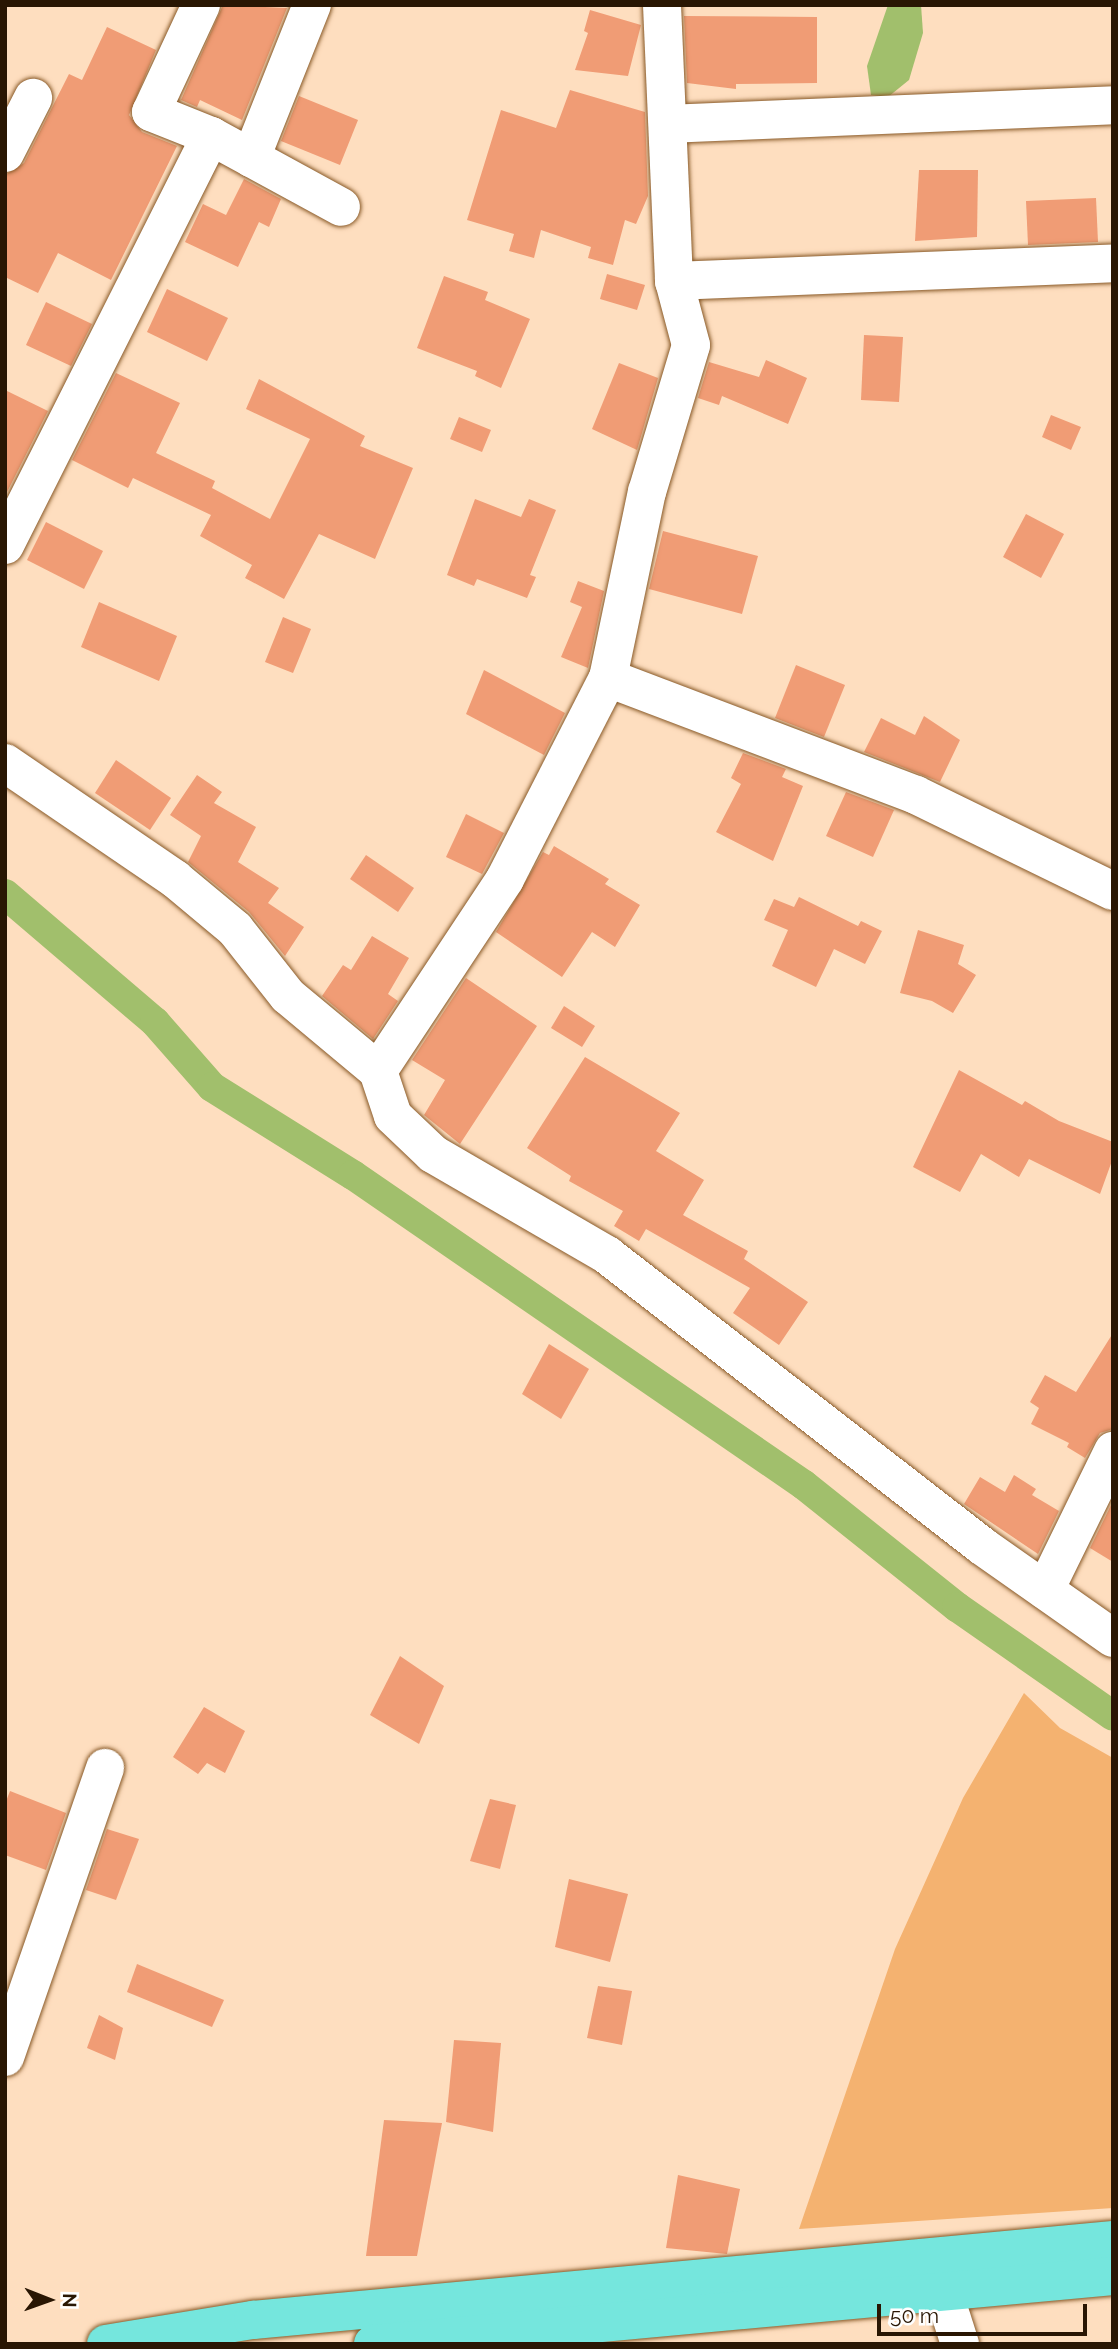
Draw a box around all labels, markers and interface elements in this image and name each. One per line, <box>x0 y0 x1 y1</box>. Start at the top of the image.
north arrow <box>14 2265 84 2335</box>
scale bar <box>880 2290 1090 2334</box>
text: N <box>59 2293 81 2308</box>
text: 50 m <box>890 2303 939 2328</box>

